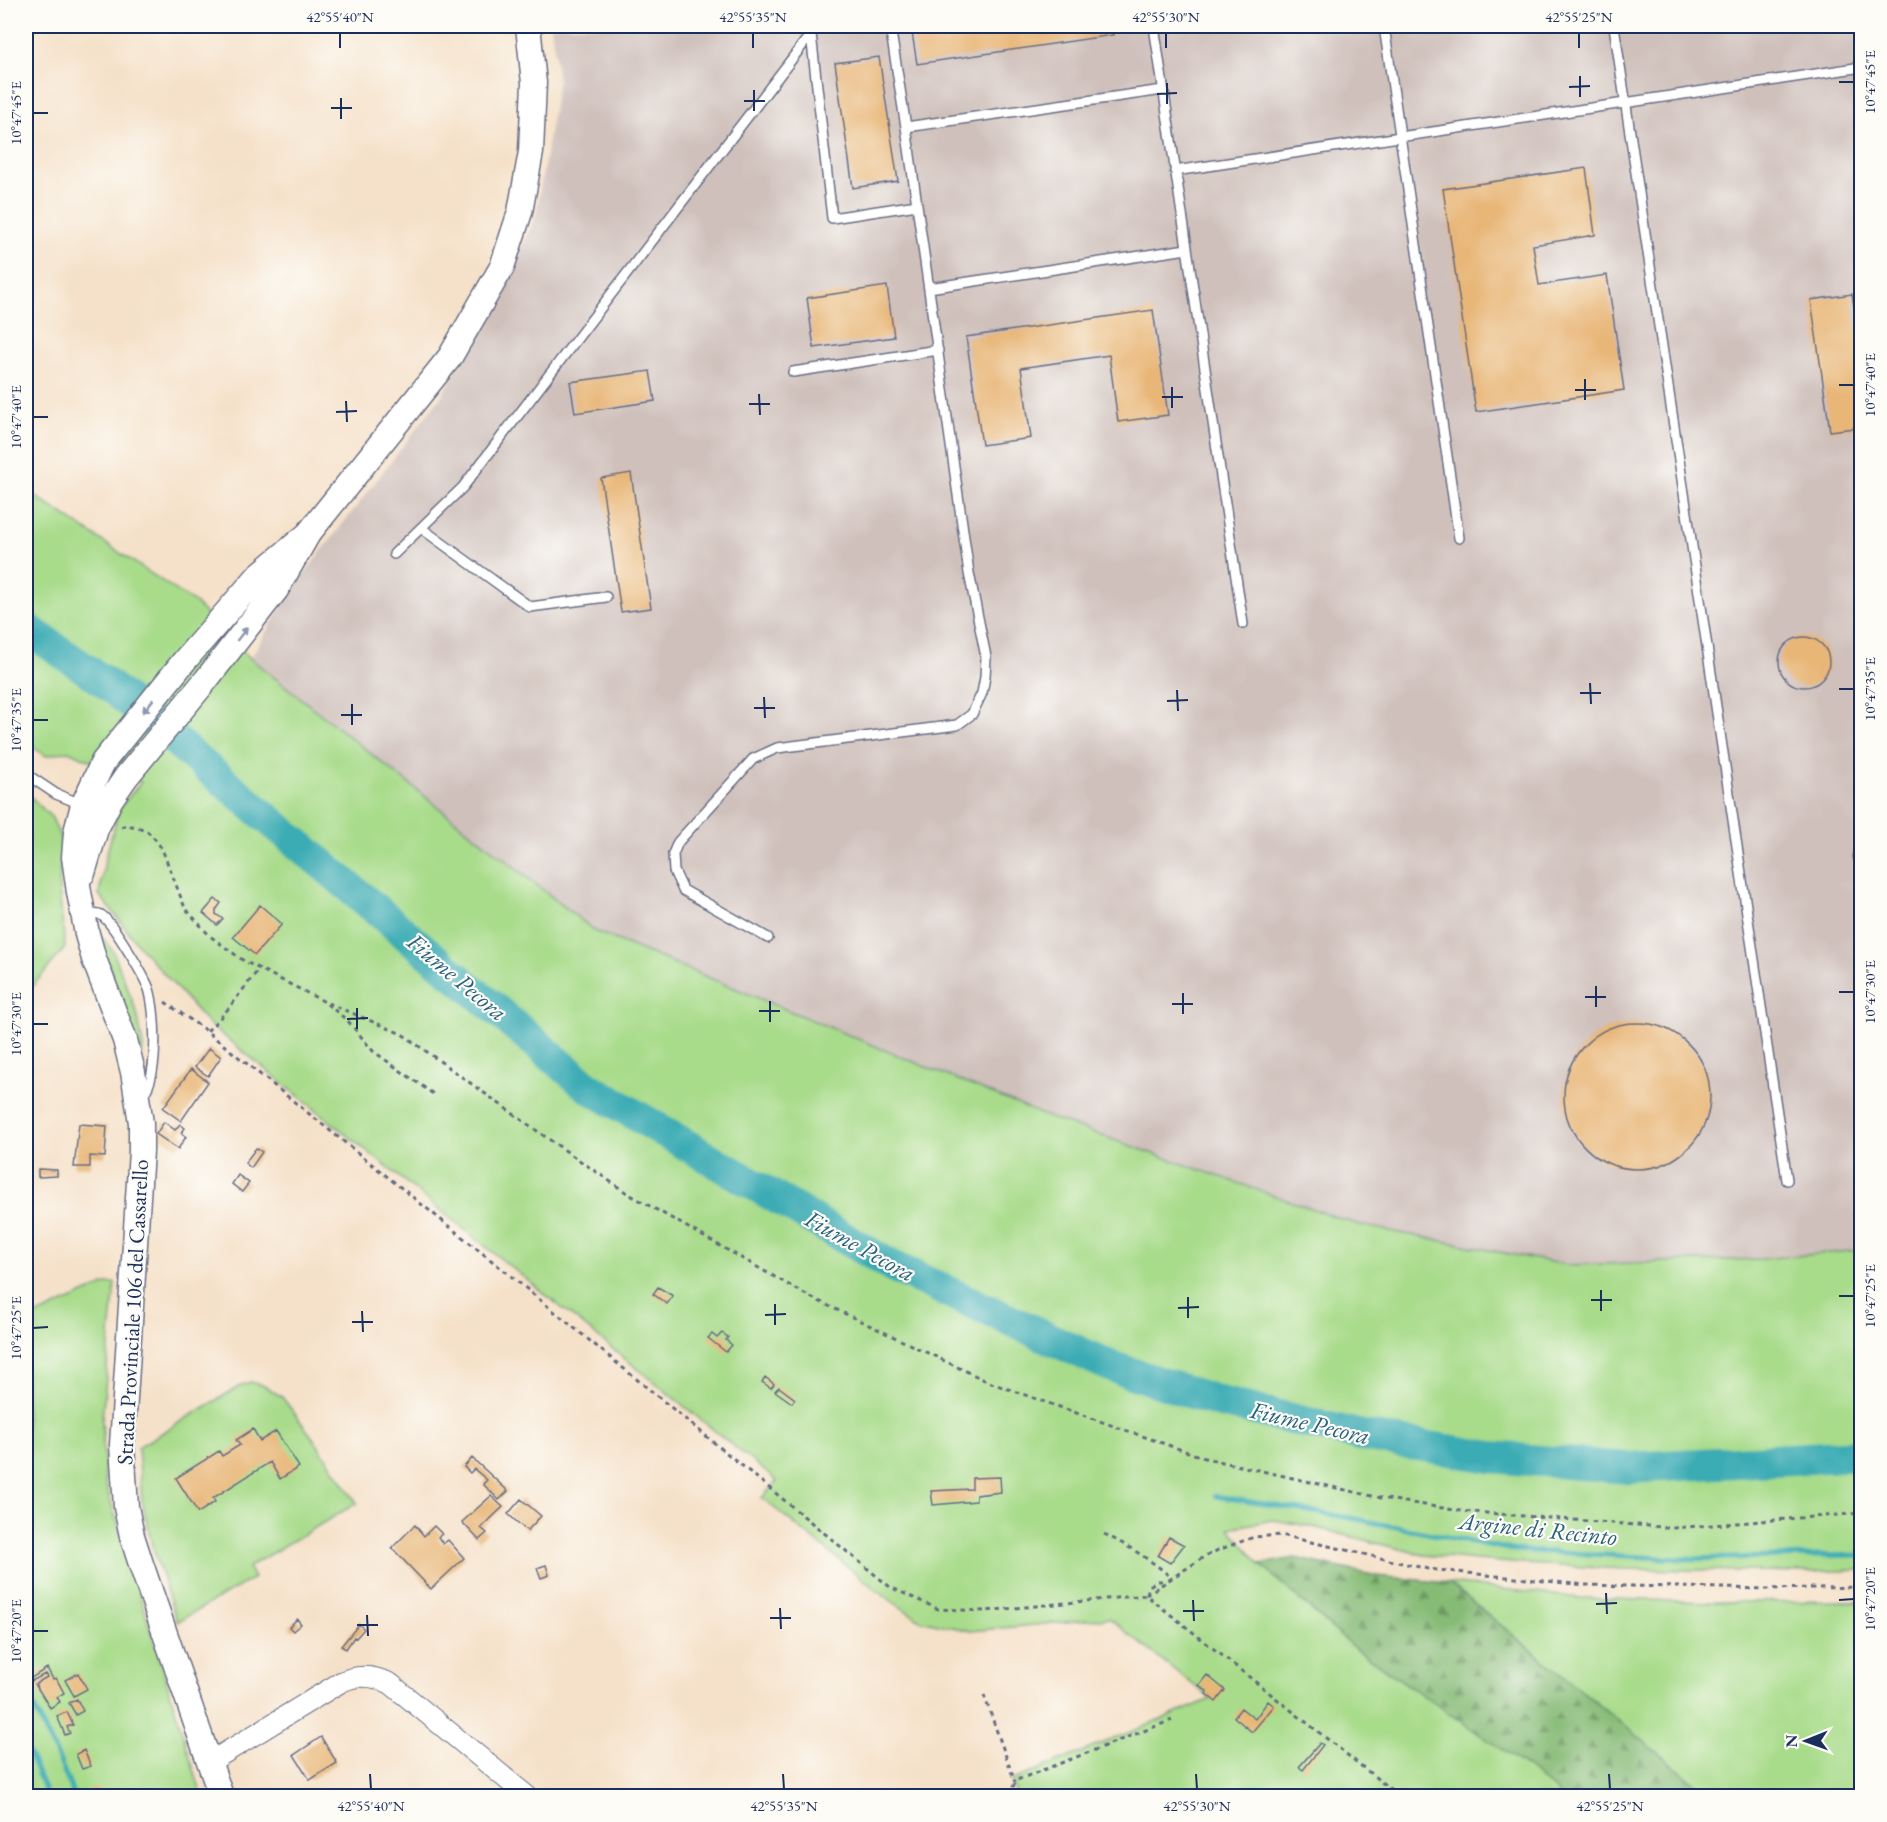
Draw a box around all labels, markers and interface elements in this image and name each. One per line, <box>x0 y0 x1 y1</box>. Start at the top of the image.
text: 42°55'40"N <box>306 7 374 26</box>
text: 42°55'35"N <box>719 7 787 26</box>
text: 42°55'30"N <box>1132 7 1200 26</box>
text: 42°55'25"N <box>1545 7 1613 26</box>
text: 10°47'45"E <box>1860 49 1879 114</box>
text: 10°47'45"E <box>6 80 25 145</box>
text: 10°47'40"E <box>1860 352 1879 417</box>
text: 10°47'40"E <box>6 384 25 449</box>
one-way arrow <box>236 626 249 642</box>
text: 10°47'35"E <box>1860 656 1879 721</box>
text: 10°47'35"E <box>6 687 25 752</box>
one-way arrow <box>142 698 155 714</box>
water label: Fiume Pecora <box>400 925 514 1027</box>
text: 10°47'30"E <box>1860 959 1879 1024</box>
text: 10°47'30"E <box>6 991 25 1056</box>
street label: Strada Provinciale 106 del Cassarello <box>110 1158 155 1466</box>
water label: Fiume Pecora <box>799 1202 921 1288</box>
text: 10°47'25"E <box>1860 1263 1879 1328</box>
text: 10°47'25"E <box>6 1295 25 1360</box>
water label: Fiume Pecora <box>1247 1394 1373 1451</box>
water label: Argine di Recinto <box>1456 1505 1619 1552</box>
text: 10°47'20"E <box>1860 1566 1879 1631</box>
text: 10°47'20"E <box>6 1598 25 1663</box>
north arrow <box>1776 1711 1836 1771</box>
text: N <box>1781 1735 1802 1748</box>
text: 42°55'40"N <box>337 1796 405 1815</box>
text: 42°55'35"N <box>750 1796 818 1815</box>
text: 42°55'30"N <box>1163 1796 1231 1815</box>
text: 42°55'25"N <box>1576 1796 1644 1815</box>

